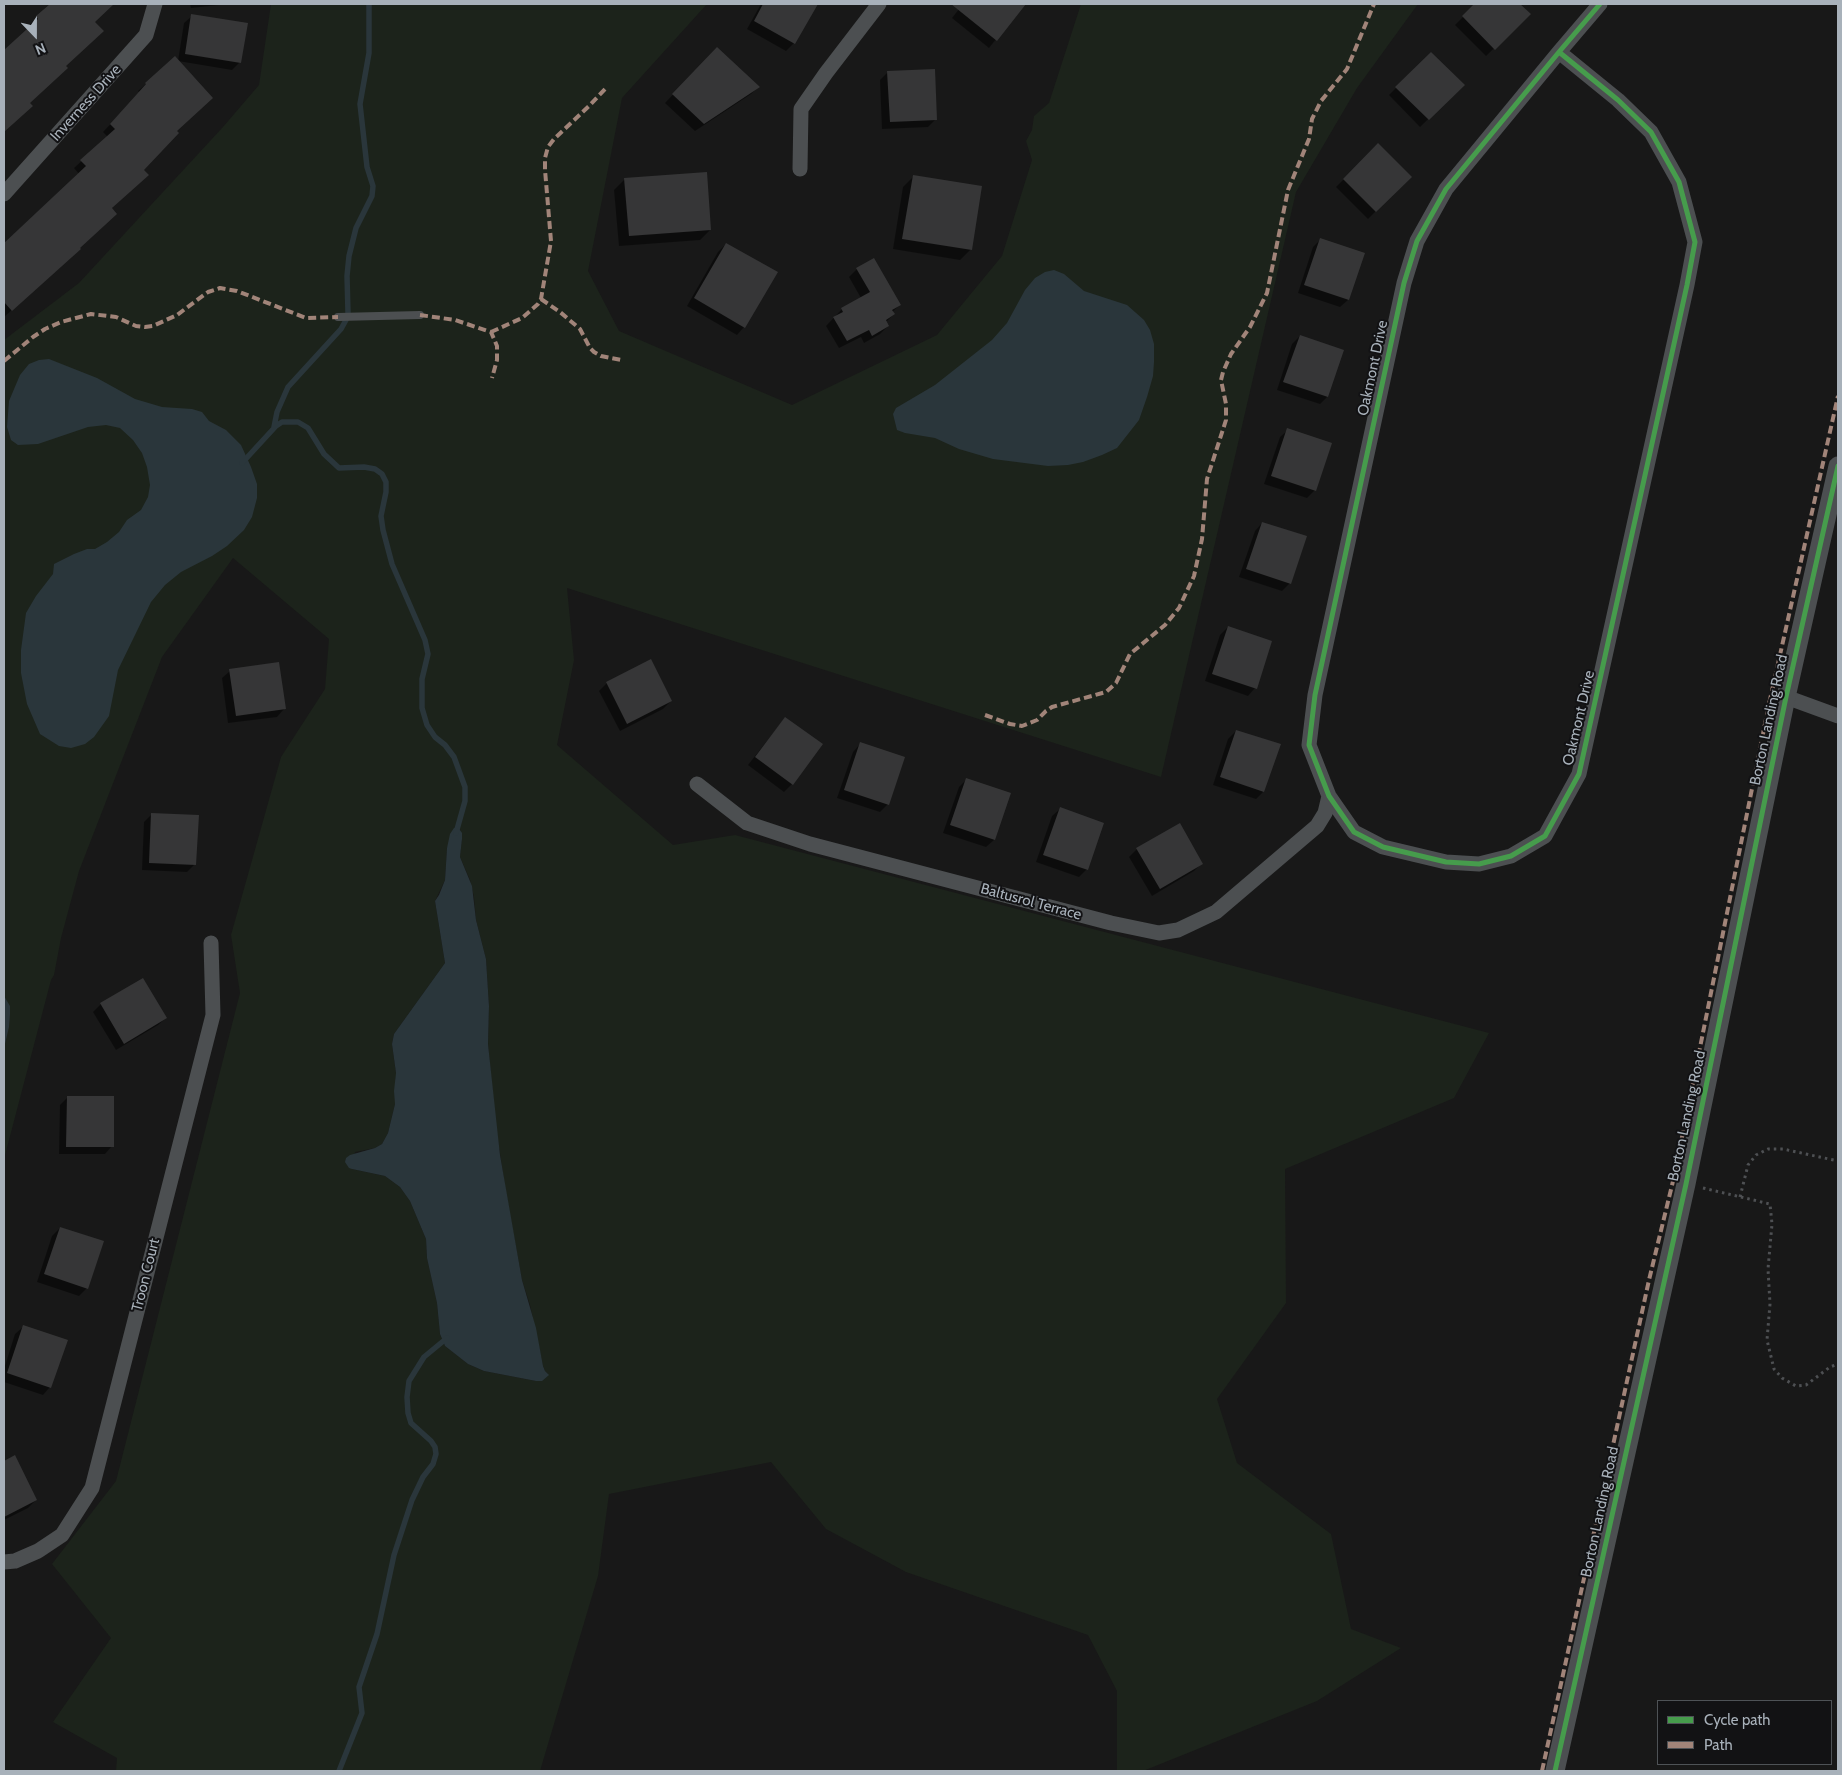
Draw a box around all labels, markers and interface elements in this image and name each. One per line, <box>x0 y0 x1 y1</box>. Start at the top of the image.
north arrow <box>10 10 60 60</box>
text: N <box>33 39 49 59</box>
street label: Inverness Drive <box>47 61 125 145</box>
street label: Oakmont Drive <box>1354 319 1392 417</box>
street label: Borton Landing Road <box>1746 653 1792 787</box>
street label: Oakmont Drive <box>1559 669 1599 767</box>
street label: Baltusrol Terrace <box>978 880 1084 924</box>
street label: Borton Landing Road <box>1664 1049 1710 1183</box>
street label: Troon Court <box>128 1237 164 1313</box>
street label: Borton Landing Road <box>1577 1445 1623 1579</box>
legend <box>1657 1700 1832 1765</box>
text: Cycle path <box>1704 1711 1770 1729</box>
text: Path <box>1704 1736 1733 1754</box>

